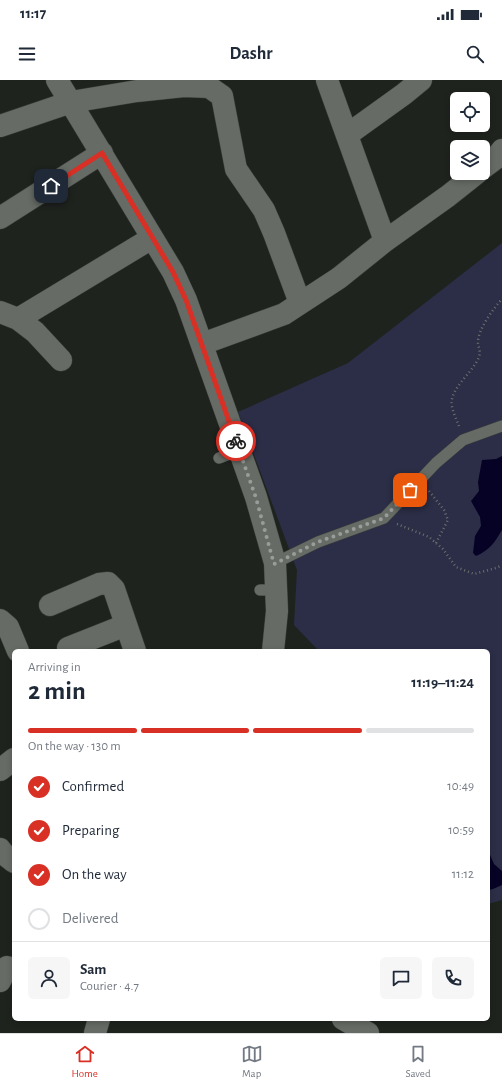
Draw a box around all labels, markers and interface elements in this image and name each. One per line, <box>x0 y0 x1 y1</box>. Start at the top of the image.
text: 11:17 <box>20 6 46 21</box>
icon: menu <box>16 43 38 65</box>
icon: search <box>464 43 486 65</box>
text: Dashr <box>229 45 273 63</box>
map controls <box>450 92 490 180</box>
button: locate <box>450 92 490 132</box>
button: layers <box>450 140 490 180</box>
pin <box>34 169 68 203</box>
icon: home <box>40 175 62 197</box>
courier <box>216 421 256 461</box>
icon: bike <box>225 430 247 452</box>
pin <box>393 473 427 507</box>
icon: bag <box>399 479 421 501</box>
text: Arriving in <box>28 661 81 674</box>
text: 11:19–11:24 <box>411 675 474 690</box>
text: 2 min <box>28 678 86 704</box>
text: On the way · 130 m <box>28 740 121 753</box>
icon: check <box>28 776 50 798</box>
text: Confirmed <box>62 779 124 794</box>
text: 10:49 <box>447 780 474 793</box>
icon: check <box>28 820 50 842</box>
text: Preparing <box>62 823 119 838</box>
text: 10:59 <box>448 824 474 837</box>
icon: check <box>28 864 50 886</box>
text: On the way <box>62 867 127 882</box>
text: 11:12 <box>452 868 474 881</box>
text: Delivered <box>62 911 119 926</box>
button: person <box>28 957 70 999</box>
button: chat <box>380 957 422 999</box>
button: phone <box>432 957 474 999</box>
text: Sam <box>80 962 106 977</box>
text: Courier · 4.7 <box>80 980 139 993</box>
tab: Home <box>71 1043 98 1080</box>
tab: Map <box>241 1043 263 1080</box>
tab: Saved <box>405 1043 431 1080</box>

